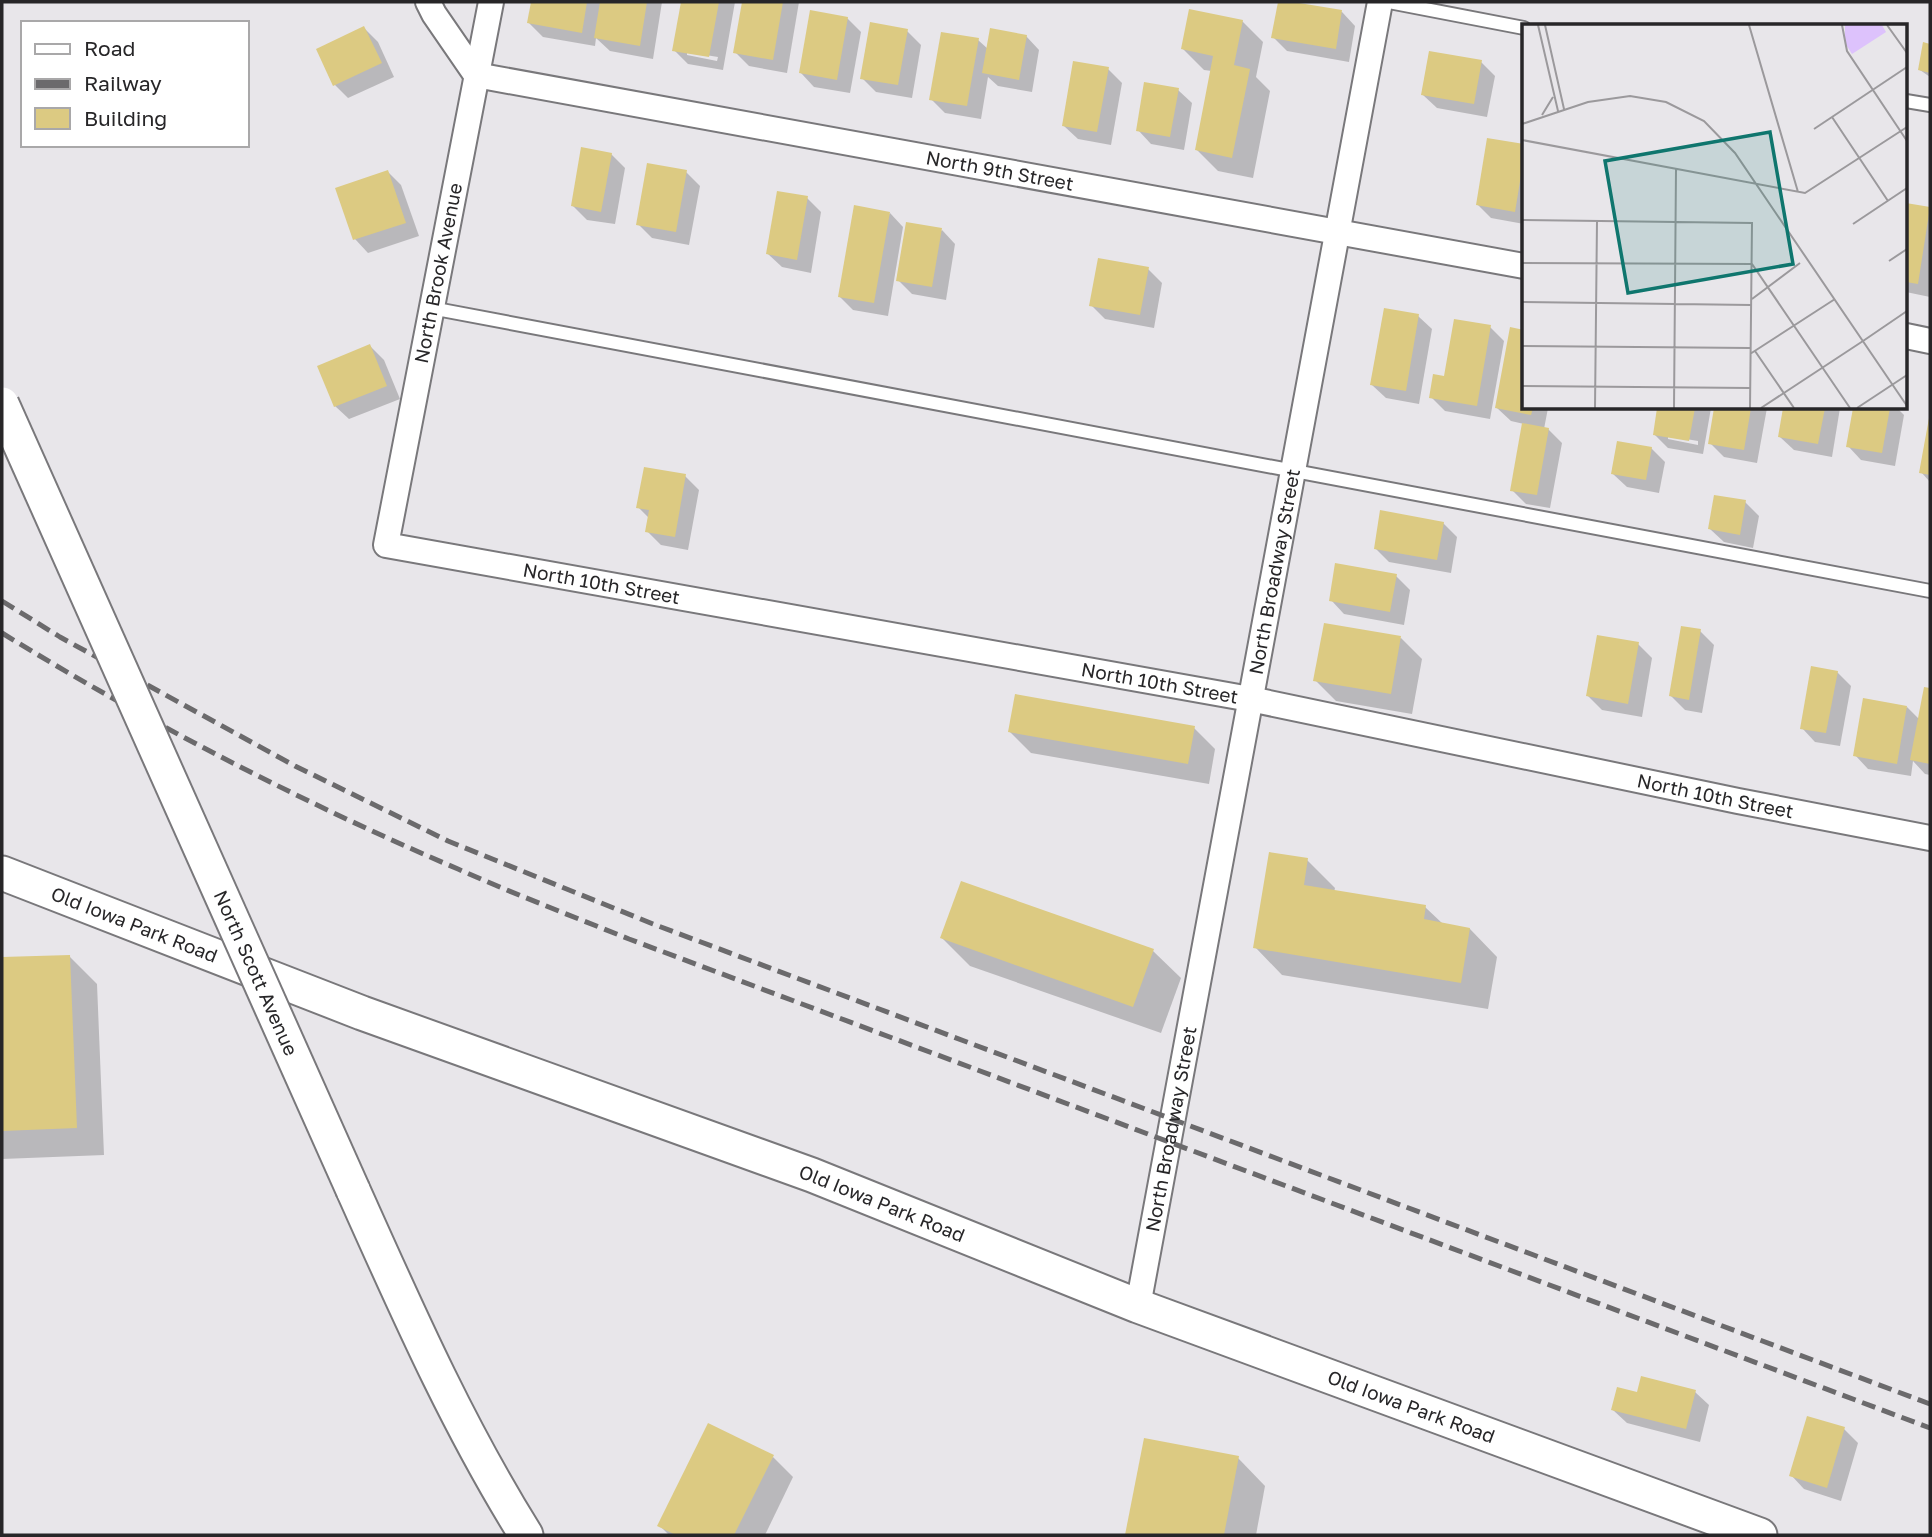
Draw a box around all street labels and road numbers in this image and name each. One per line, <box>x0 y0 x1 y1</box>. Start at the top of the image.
street label: North 9th Street <box>924 145 1076 195</box>
street label: North Brook Avenue <box>409 181 466 365</box>
street label: North Broadway Street <box>1243 467 1304 676</box>
street label: North 10th Street <box>521 558 682 608</box>
street label: North 10th Street <box>1080 657 1240 708</box>
street label: North 10th Street <box>1635 768 1796 822</box>
street label: Old Iowa Park Road <box>48 881 221 967</box>
street label: North Scott Avenue <box>210 886 303 1059</box>
street label: North Broadway Street <box>1140 1024 1201 1234</box>
street label: Old Iowa Park Road <box>796 1159 968 1246</box>
street label: Old Iowa Park Road <box>1325 1365 1498 1447</box>

